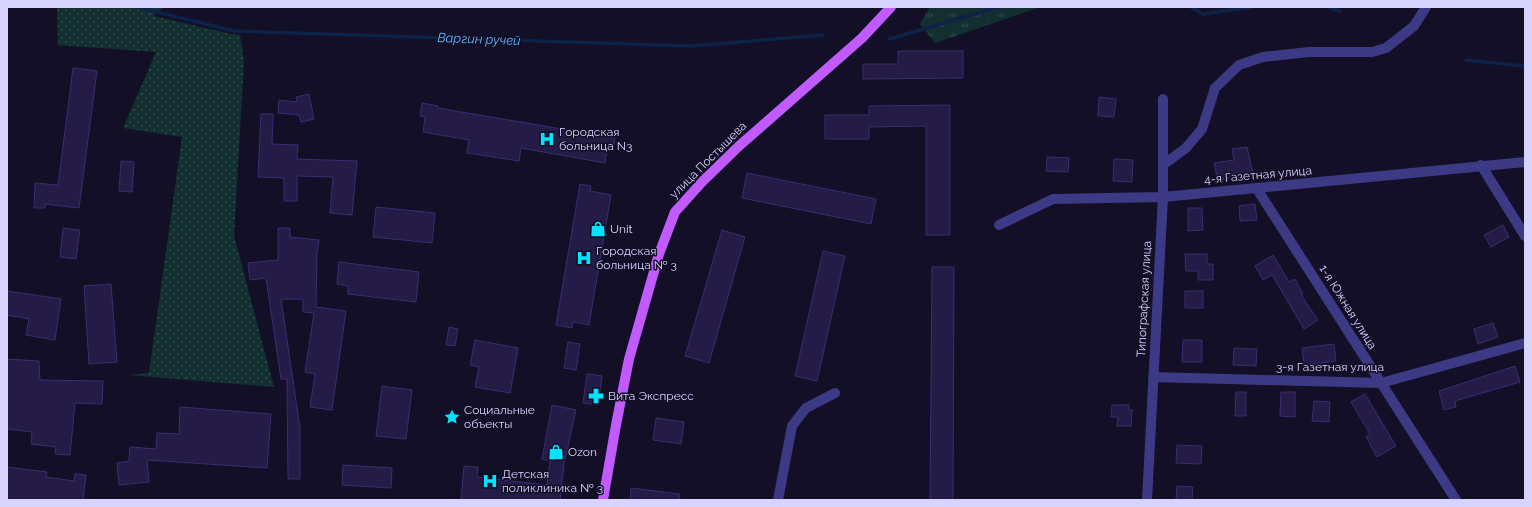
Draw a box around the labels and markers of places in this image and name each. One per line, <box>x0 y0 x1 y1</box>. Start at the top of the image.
place label: Городская больница N3 <box>559 125 632 153</box>
hospital icon: Городская больница N3 <box>538 130 556 148</box>
shop icon: Unit <box>589 220 607 238</box>
place label: Unit <box>610 222 633 236</box>
place label: Городская больница № 3 <box>596 244 677 272</box>
hospital icon: Городская больница № 3 <box>575 249 593 267</box>
pharmacy icon: Вита Экспресс <box>587 387 605 405</box>
place label: Вита Экспресс <box>608 389 694 403</box>
place label: Социальные объекты <box>464 403 535 431</box>
place icon: Социальные объекты <box>443 408 461 426</box>
shop icon: Ozon <box>547 443 565 461</box>
place label: Ozon <box>568 445 597 459</box>
place label: Детская поликлиника № 3 <box>502 467 603 495</box>
hospital icon: Детская поликлиника № 3 <box>481 472 499 490</box>

